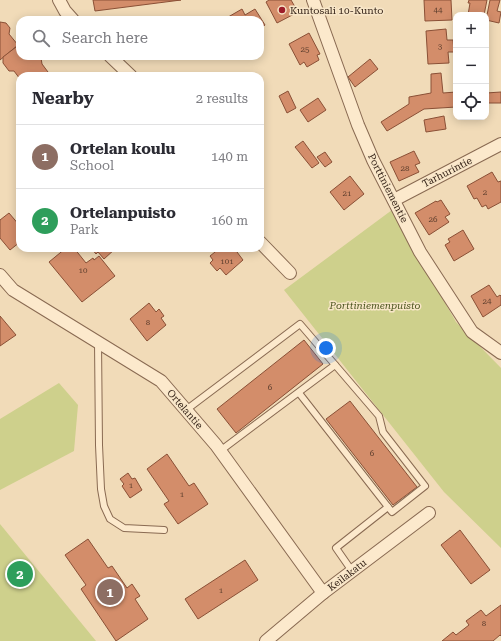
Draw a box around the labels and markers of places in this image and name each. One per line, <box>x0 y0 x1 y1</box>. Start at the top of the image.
marker: Kuntosali 10-Kunto <box>277 5 287 15</box>
place label: Kuntosali 10-Kunto <box>290 5 383 16</box>
pin: 2 <box>7 559 33 589</box>
pin: 1 <box>97 577 123 607</box>

